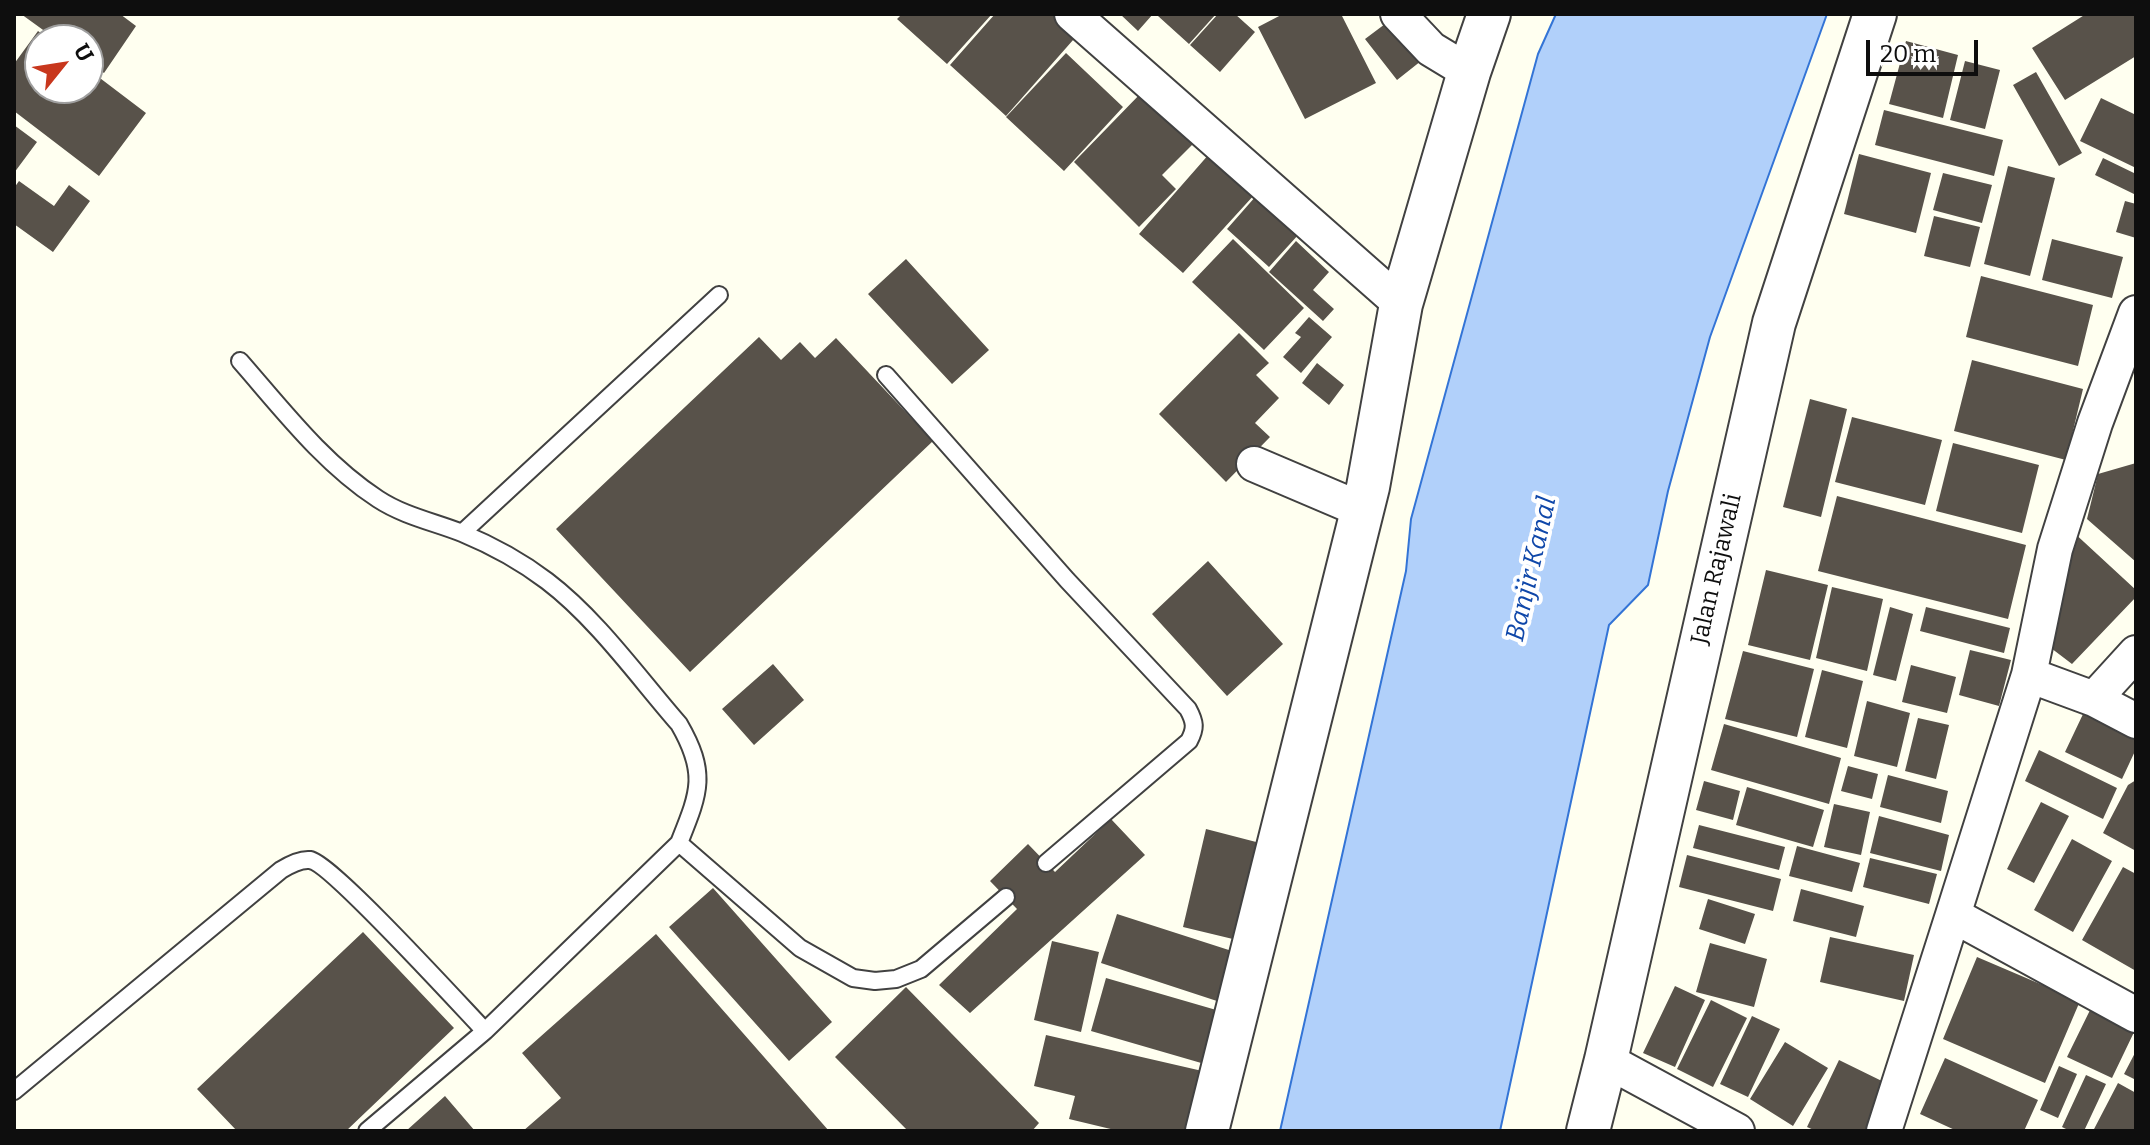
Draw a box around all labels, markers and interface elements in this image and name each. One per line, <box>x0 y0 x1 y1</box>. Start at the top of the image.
north arrow <box>24 24 104 104</box>
scale bar <box>1870 24 1982 74</box>
text: U <box>68 39 99 67</box>
text: 20 m <box>1880 40 1936 68</box>
street label: Jalan Rajawali <box>1686 491 1748 647</box>
water label: Banjir Kanal <box>1500 494 1564 644</box>

